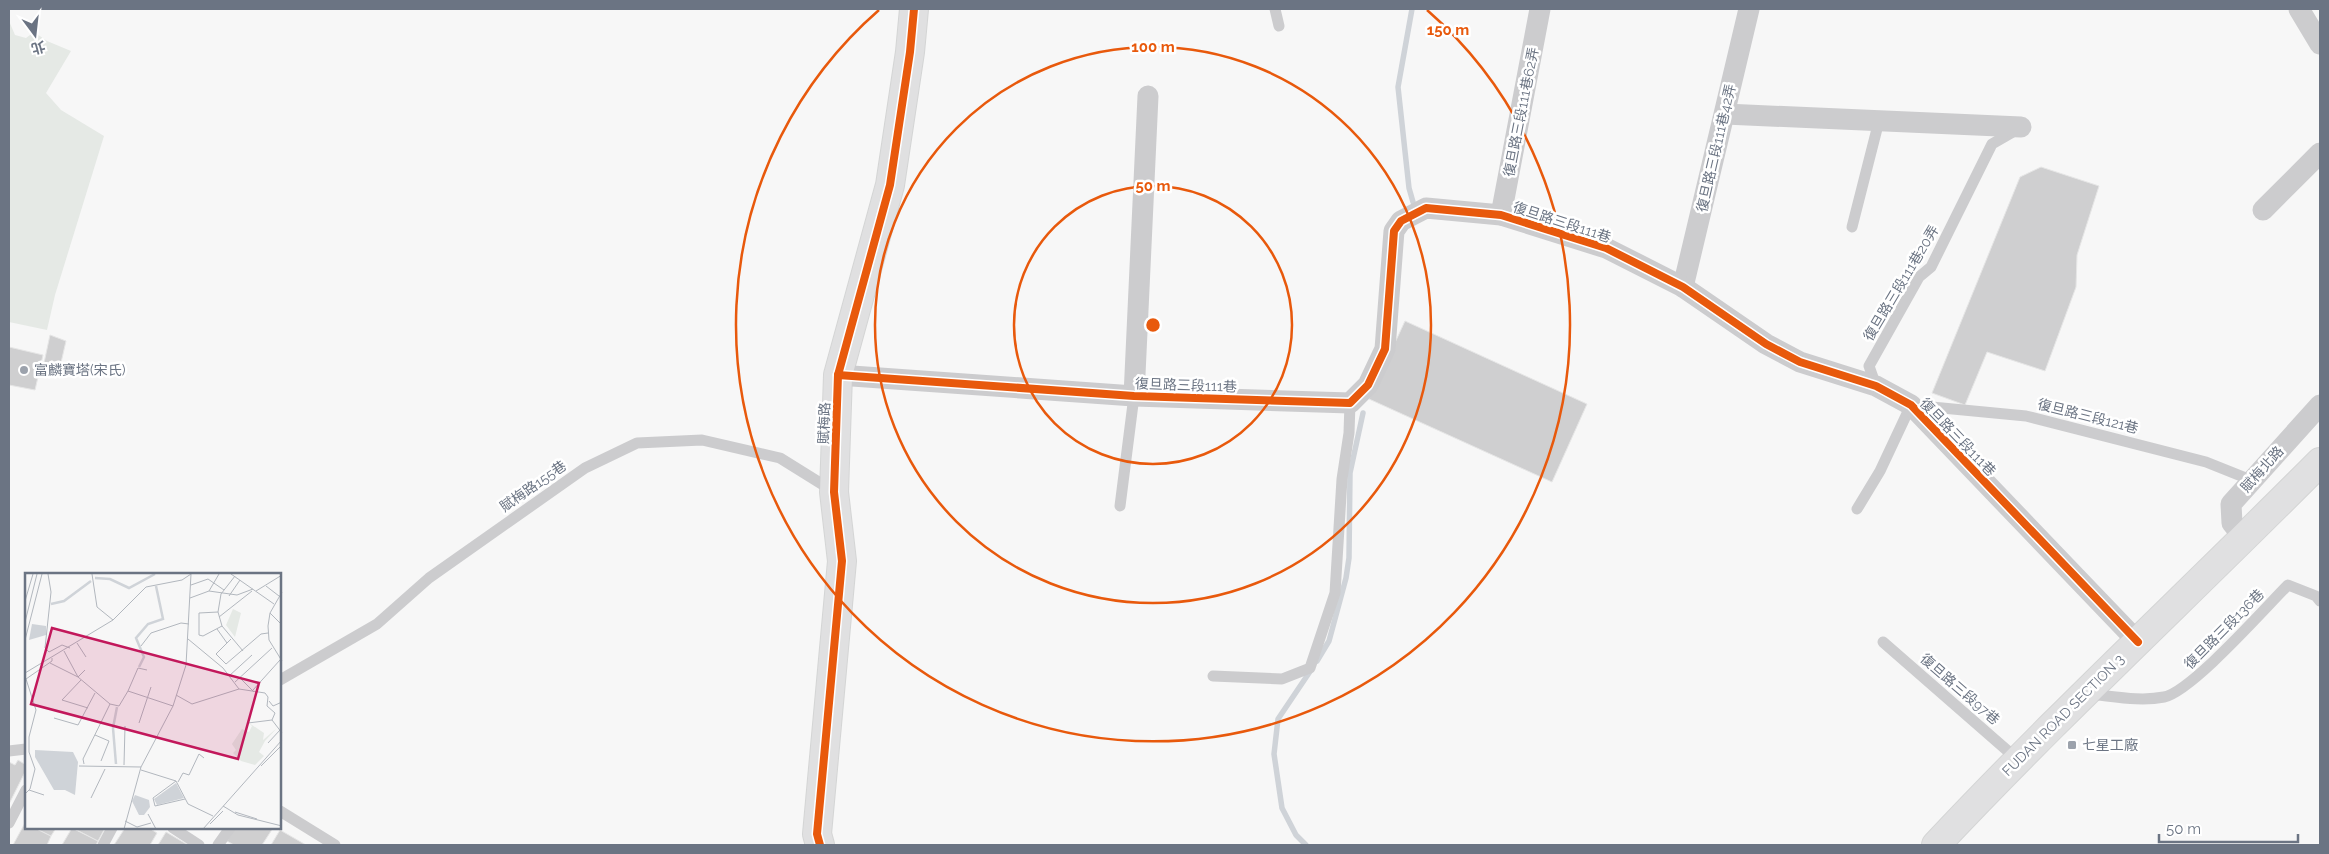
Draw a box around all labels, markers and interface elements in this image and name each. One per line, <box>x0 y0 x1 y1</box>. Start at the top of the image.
north arrow <box>10 10 60 60</box>
text: 150 m <box>1427 21 1469 39</box>
text: 北 <box>30 38 47 57</box>
text: 100 m <box>1131 38 1175 56</box>
street label: 復旦路三段111巷62弄 <box>1501 46 1541 178</box>
street label: 復旦路三段111巷42弄 <box>1693 82 1739 214</box>
text: 50 m <box>1135 177 1171 195</box>
street label: 復旦路三段111巷 <box>1511 199 1613 245</box>
street label: 復旦路三段111巷20弄 <box>1860 222 1942 344</box>
centre of rings <box>1144 316 1162 334</box>
place label: 富麟寶塔(宋氏) <box>34 362 126 378</box>
marker: 富麟寶塔(宋氏) <box>18 364 30 376</box>
street label: 復旦路三段111巷 <box>1135 375 1237 395</box>
street label: 復旦路三段111巷 <box>1917 395 1999 479</box>
street label: 復旦路三段121巷 <box>2036 396 2140 436</box>
street label: 賦梅路 <box>815 402 833 444</box>
street label: 賦梅北路 <box>2237 443 2287 495</box>
street label: 賦梅路155巷 <box>497 457 569 515</box>
inset map <box>25 573 281 829</box>
street label: 復旦路三段136巷 <box>2181 586 2267 672</box>
street label: 復旦路三段97巷 <box>1917 650 2003 728</box>
street label: FUDAN ROAD SECTION 3 <box>1999 651 2127 779</box>
place label: 七星工廠 <box>2082 737 2138 753</box>
marker: 七星工廠 <box>2066 739 2078 751</box>
scale bar <box>2159 812 2298 844</box>
text: 50 m <box>2166 820 2201 838</box>

